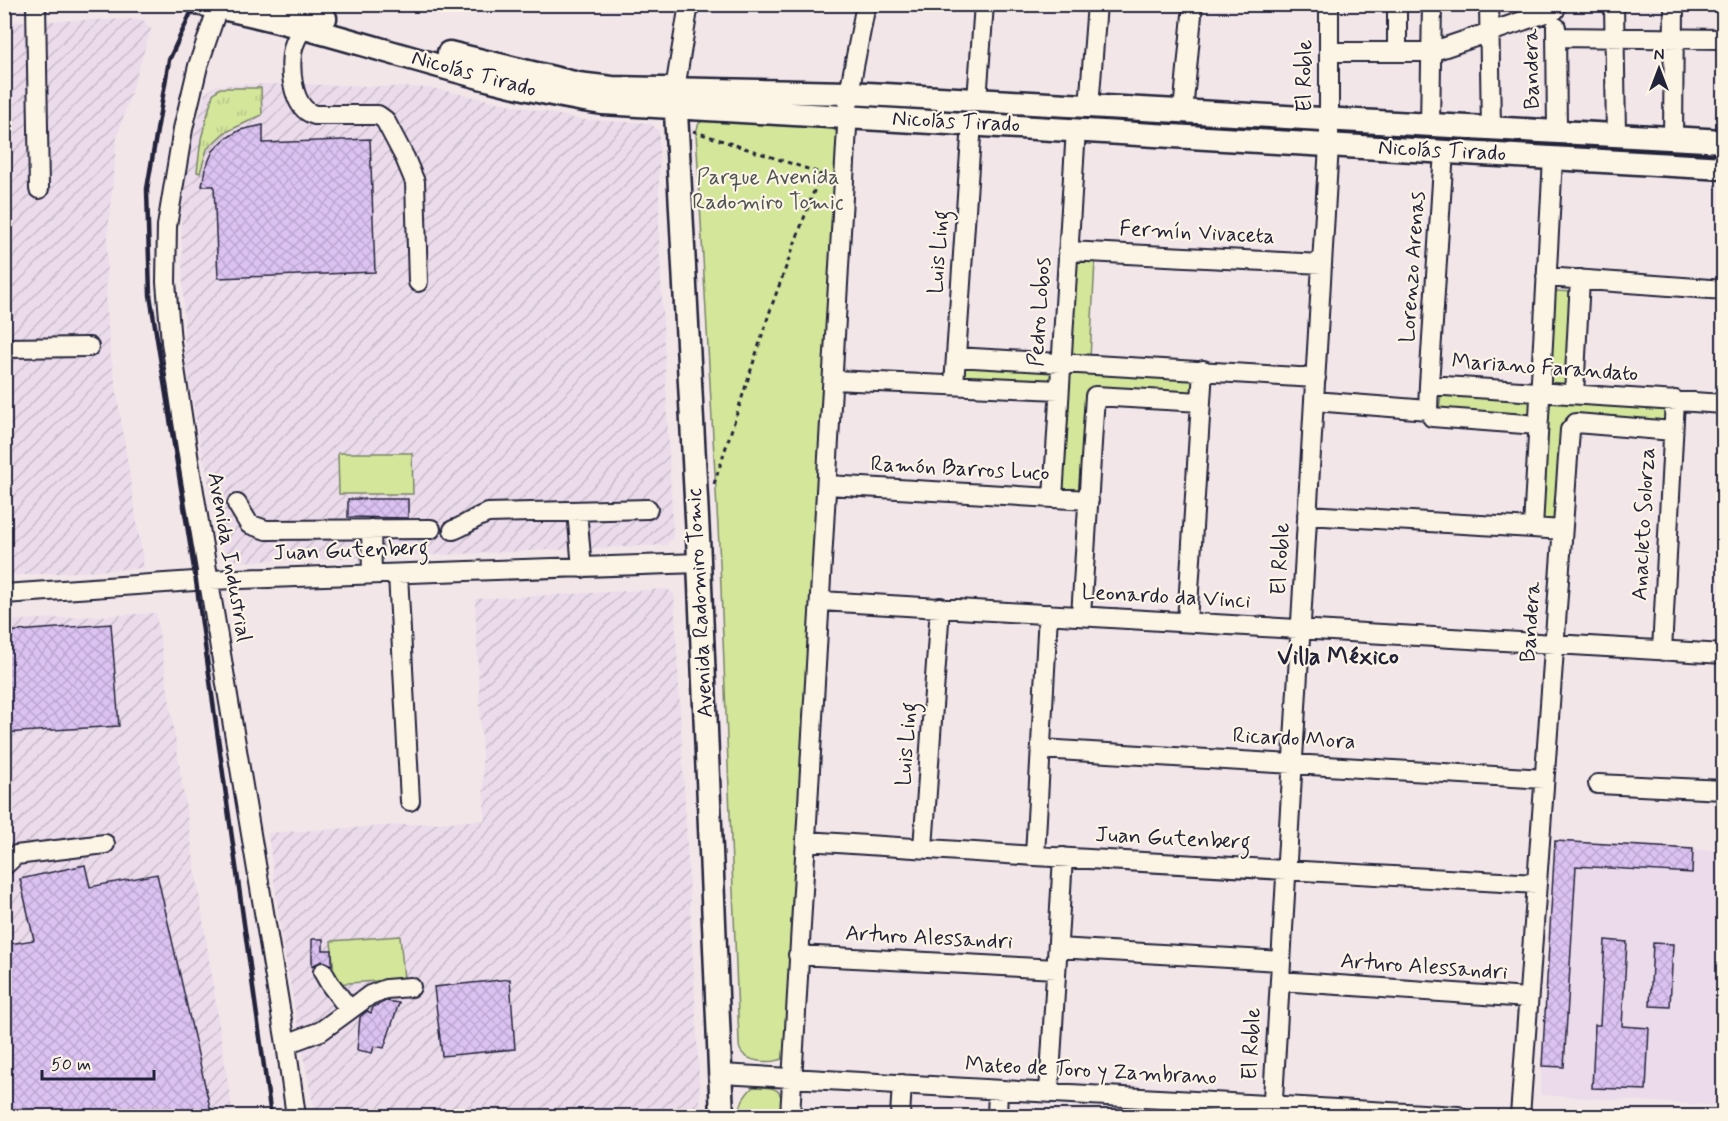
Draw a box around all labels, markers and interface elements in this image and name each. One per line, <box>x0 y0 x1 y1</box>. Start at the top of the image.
street label: Bandera <box>1517 28 1547 110</box>
north arrow <box>1629 39 1689 99</box>
street label: El Roble <box>1291 40 1319 112</box>
street label: Nicolás Tirado <box>409 44 539 104</box>
text: N <box>1654 45 1664 66</box>
street label: Nicolás Tirado <box>891 105 1021 139</box>
street label: Nicolás Tirado <box>1377 134 1507 168</box>
park label: Parque Avenida Radomiro Tomic <box>692 164 844 217</box>
street label: Lorenzo Arenas <box>1394 190 1432 344</box>
street label: Luis Ling <box>922 209 959 295</box>
street label: Fermín Vivaceta <box>1119 215 1275 251</box>
street label: Pedro Lobos <box>1022 256 1058 368</box>
street label: Mariano Farandato <box>1451 348 1639 388</box>
street label: Anacleto Solorza <box>1626 447 1662 601</box>
street label: Ramón Barros Luco <box>870 450 1050 488</box>
street label: Avenida Industrial <box>200 470 258 644</box>
street label: Avenida Radomiro Tomic <box>680 487 720 719</box>
street label: El Roble <box>1265 522 1297 596</box>
street label: Juan Gutenberg <box>273 534 429 571</box>
street label: Leonardo da Vinci <box>1081 579 1251 615</box>
street label: Bandera <box>1514 580 1548 663</box>
district label: Villa México <box>1277 642 1399 673</box>
street label: Luis Ling <box>890 701 927 787</box>
street label: Ricardo Mora <box>1232 722 1356 756</box>
street label: Juan Gutenberg <box>1095 821 1251 860</box>
street label: Arturo Alessandri <box>844 920 1014 956</box>
street label: Arturo Alessandri <box>1339 947 1509 987</box>
street label: El Roble <box>1236 1007 1268 1081</box>
scale bar <box>42 1043 154 1081</box>
street label: Mateo de Toro y Zambrano <box>964 1050 1218 1092</box>
text: 50 m <box>51 1053 91 1077</box>

